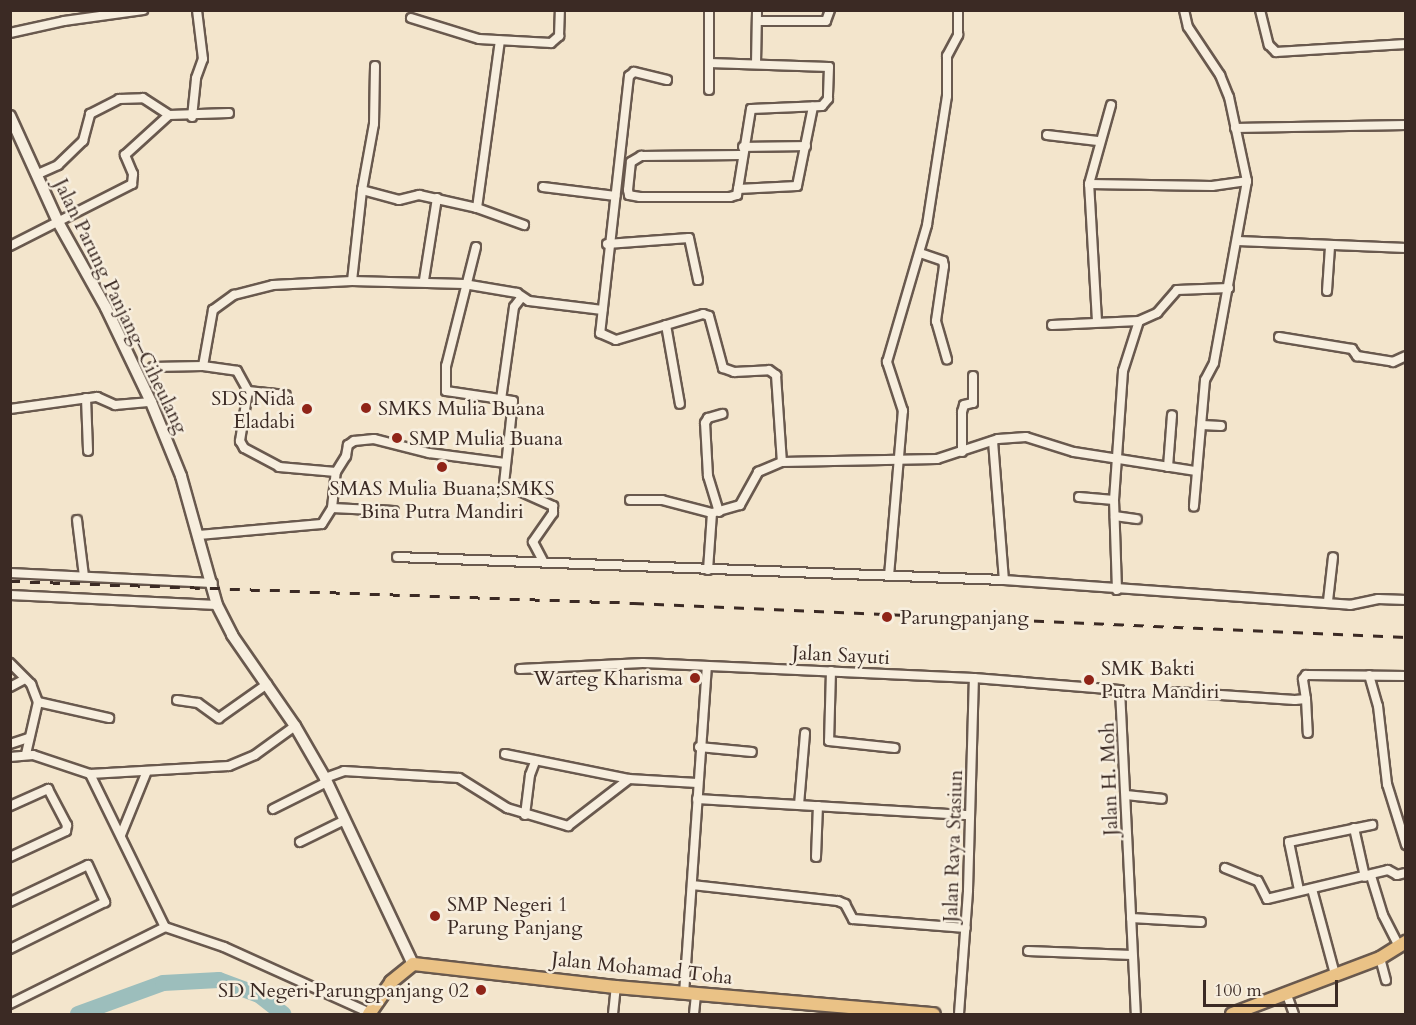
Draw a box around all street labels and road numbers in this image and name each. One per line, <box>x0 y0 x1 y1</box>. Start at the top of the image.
street label: Jalan Parung Panjang–Ciheulang <box>49 175 193 437</box>
street label: Jalan Sayuti <box>791 640 891 670</box>
street label: Jalan H. Moh <box>1095 722 1123 836</box>
street label: Jalan Raya Stasiun <box>938 769 968 923</box>
street label: Jalan Mohamad Toha <box>550 947 734 989</box>

